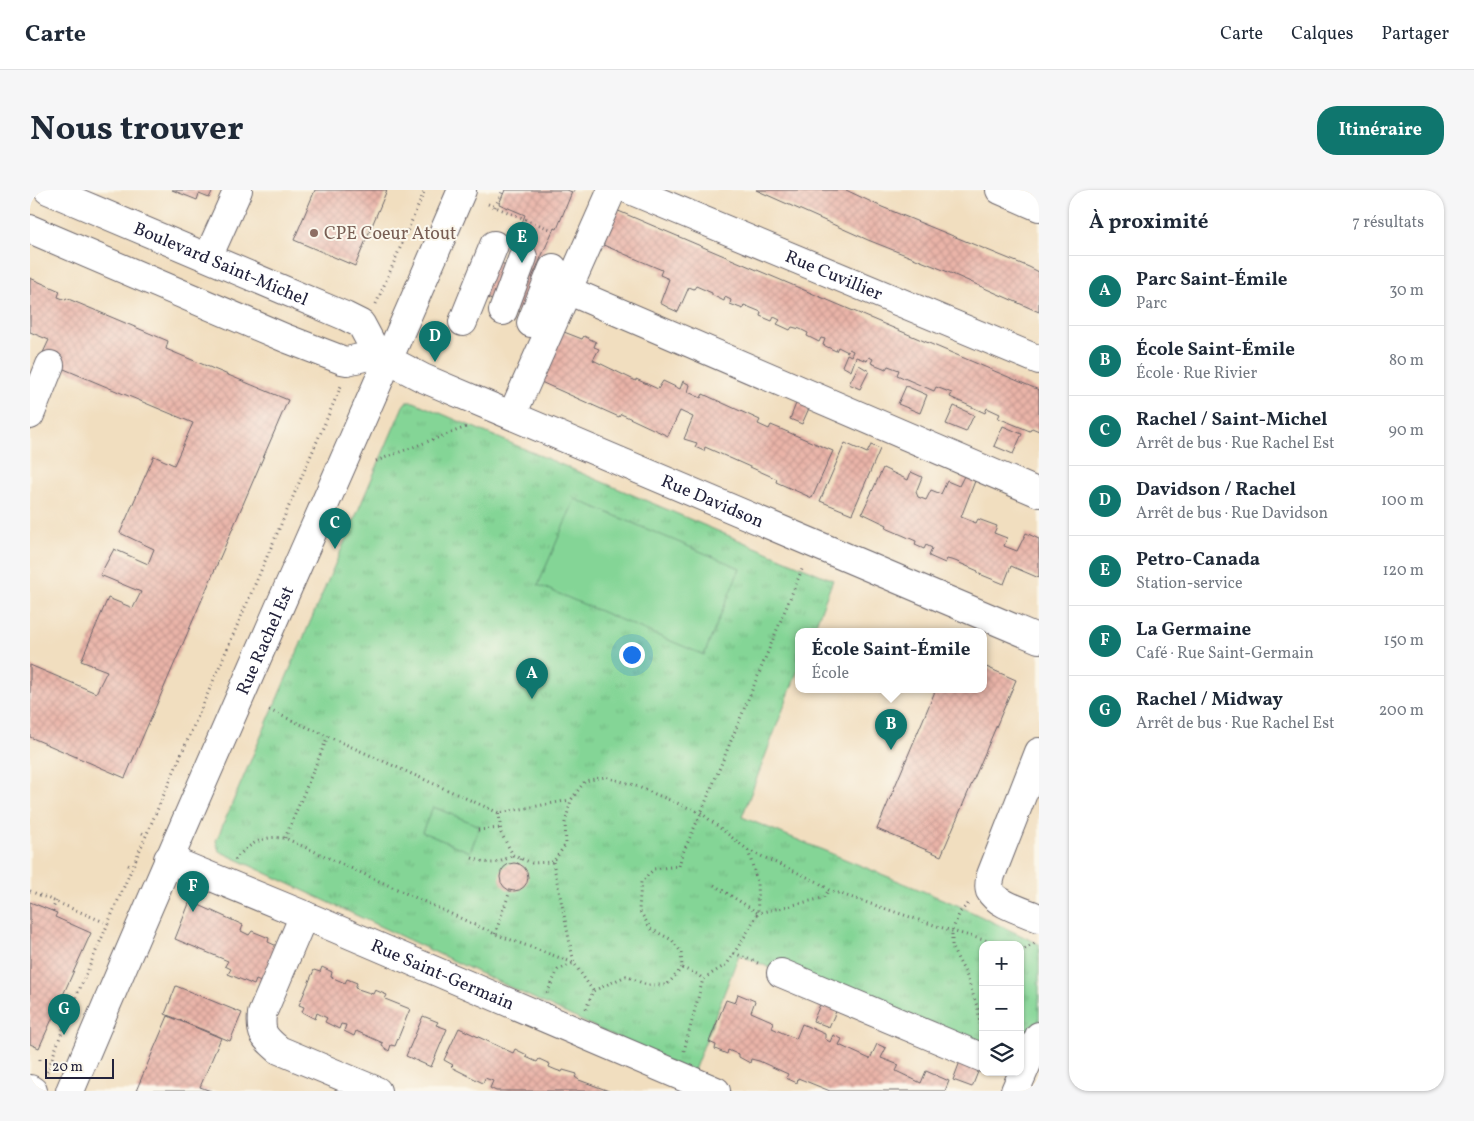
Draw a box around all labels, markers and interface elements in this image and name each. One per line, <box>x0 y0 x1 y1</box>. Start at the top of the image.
text: Carte <box>25 18 86 52</box>
text: Carte <box>1220 22 1263 47</box>
text: Calques <box>1291 22 1353 47</box>
text: Partager <box>1381 22 1449 47</box>
text: Nous trouver <box>30 106 244 154</box>
button: Itinéraire <box>1317 106 1444 155</box>
text: À proximité <box>1089 208 1208 237</box>
text: 7 résultats <box>1352 212 1424 234</box>
street label: Boulevard Saint-Michel <box>129 217 312 313</box>
place label: CPE Coeur Atout <box>324 222 456 247</box>
pin: E <box>506 222 538 263</box>
marker: CPE Coeur Atout <box>308 227 320 239</box>
street label: Rue Cuvillier <box>781 245 886 308</box>
text: Parc Saint-Émile <box>1136 267 1288 293</box>
text: A <box>1099 280 1111 302</box>
text: 30 m <box>1389 280 1424 302</box>
text: Parc <box>1136 293 1167 315</box>
pin: D <box>419 321 451 362</box>
text: École Saint-Émile <box>1136 337 1295 363</box>
text: B <box>1100 350 1110 372</box>
text: 80 m <box>1389 350 1424 372</box>
text: École · Rue Rivier <box>1136 363 1257 385</box>
text: Rachel / Saint-Michel <box>1136 407 1328 433</box>
text: C <box>1100 420 1110 442</box>
text: 90 m <box>1388 420 1424 442</box>
text: Arrêt de bus · Rue Rachel Est <box>1136 433 1335 455</box>
street label: Rue Davidson <box>657 469 768 535</box>
text: Davidson / Rachel <box>1136 477 1296 503</box>
text: D <box>1099 490 1111 512</box>
text: 100 m <box>1381 490 1424 512</box>
text: Arrêt de bus · Rue Davidson <box>1136 503 1328 525</box>
pin: C <box>319 508 351 549</box>
text: Petro-Canada <box>1136 547 1260 573</box>
text: E <box>1100 560 1110 582</box>
text: 120 m <box>1382 560 1424 582</box>
text: Station-service <box>1136 573 1243 595</box>
street label: Rue Rachel Est <box>231 582 301 699</box>
text: La Germaine <box>1136 617 1251 643</box>
popup <box>795 628 987 693</box>
text: F <box>1100 630 1110 652</box>
text: 150 m <box>1383 630 1424 652</box>
text: École Saint-Émile <box>812 637 970 663</box>
your location <box>619 642 645 668</box>
text: Café · Rue Saint-Germain <box>1136 643 1314 665</box>
pin: A <box>516 658 548 699</box>
text: École <box>812 663 849 685</box>
text: Rachel / Midway <box>1136 687 1283 713</box>
text: G <box>1099 700 1111 722</box>
text: 200 m <box>1379 700 1424 722</box>
pin: B <box>875 709 907 750</box>
text: Arrêt de bus · Rue Rachel Est <box>1136 713 1335 735</box>
pin: F <box>177 871 209 912</box>
street label: Rue Saint-Germain <box>367 934 518 1017</box>
map controls <box>979 941 1024 1076</box>
button: + <box>979 941 1024 986</box>
button: − <box>979 986 1024 1031</box>
pin: G <box>48 994 80 1035</box>
button: layers <box>979 1031 1024 1076</box>
scale bar <box>45 1056 114 1079</box>
text: 20 m <box>52 1058 83 1077</box>

